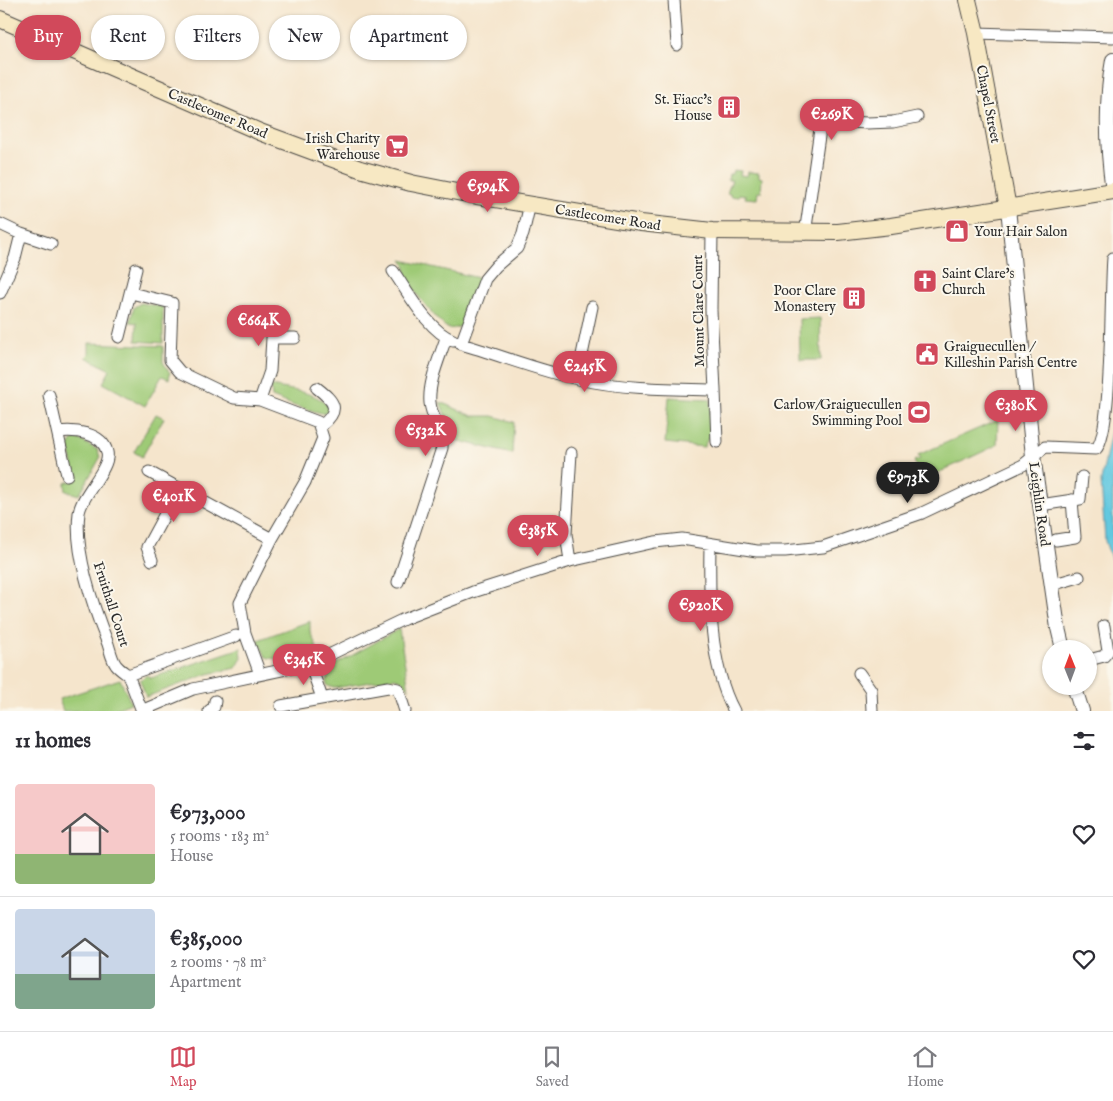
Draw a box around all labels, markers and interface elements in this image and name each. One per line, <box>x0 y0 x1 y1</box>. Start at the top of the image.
chip: Buy <box>15 15 81 60</box>
chip: Rent <box>91 15 165 60</box>
chip: Filters <box>175 15 259 60</box>
chip: New <box>269 15 340 60</box>
chip: Apartment <box>350 15 467 60</box>
street label: Chapel Street <box>972 64 1004 145</box>
street label: Castlecomer Road <box>165 85 271 143</box>
place label: St. Fiacc's House <box>655 91 713 125</box>
building icon: St. Fiacc's House <box>716 94 742 120</box>
pin: €269K <box>797 98 867 141</box>
text: €269K <box>811 105 853 125</box>
place label: Irish Charity Warehouse <box>306 130 381 164</box>
supermarket icon: Irish Charity Warehouse <box>384 133 410 159</box>
pin: €594K <box>453 170 523 213</box>
text: €594K <box>467 177 509 197</box>
street label: Castlecomer Road <box>554 201 662 235</box>
shop icon: Your Hair Salon <box>944 218 970 244</box>
place label: Your Hair Salon <box>974 223 1068 241</box>
street label: Mount Clare Court <box>689 255 709 367</box>
place label: Saint Clare's Church <box>942 265 1014 299</box>
church icon: Saint Clare's Church <box>912 268 938 294</box>
place label: Poor Clare Monastery <box>773 282 837 316</box>
building icon: Poor Clare Monastery <box>841 285 867 311</box>
pin: €664K <box>224 304 294 347</box>
text: €664K <box>238 311 280 331</box>
place label: Graiguecullen / Killeshin Parish Centre <box>944 338 1078 372</box>
public building icon: Graiguecullen / Killeshin Parish Centre <box>914 341 940 367</box>
pin: €245K <box>550 350 620 393</box>
text: €245K <box>564 357 606 377</box>
pin: €380K <box>981 390 1051 432</box>
place label: Carlow/Graiguecullen Swimming Pool <box>774 396 903 430</box>
text: €380K <box>995 396 1037 416</box>
sports icon: Carlow/Graiguecullen Swimming Pool <box>906 399 932 425</box>
pin: €532K <box>391 414 461 457</box>
text: €532K <box>406 421 446 441</box>
street label: Leighlin Road <box>1024 461 1054 548</box>
pin: €973K <box>873 462 943 504</box>
text: €973K <box>887 468 929 488</box>
pin: €401K <box>139 480 209 523</box>
text: €401K <box>153 487 195 507</box>
pin: €385K <box>503 514 573 557</box>
text: €385K <box>519 521 558 541</box>
street label: Fruithall Court <box>89 559 133 649</box>
pin: €920K <box>666 590 736 632</box>
text: €920K <box>679 596 723 616</box>
north arrow <box>1042 640 1098 695</box>
map controls <box>1042 640 1097 695</box>
pin: €345K <box>269 644 339 686</box>
text: €345K <box>284 650 324 670</box>
icon: filters <box>1070 727 1098 755</box>
text: 11 homes <box>15 728 91 755</box>
text: €973,000 <box>170 800 246 827</box>
icon: home <box>55 804 115 864</box>
icon: heart <box>1070 820 1098 848</box>
text: 5 rooms · 183 m² <box>170 827 269 847</box>
text: House <box>170 847 213 867</box>
text: €385,000 <box>170 926 243 953</box>
icon: home <box>55 929 115 989</box>
icon: heart <box>1070 945 1098 973</box>
text: 2 rooms · 78 m² <box>170 953 267 973</box>
text: Apartment <box>170 973 241 993</box>
tab: Map <box>169 1043 197 1091</box>
tab: Saved <box>536 1043 569 1091</box>
tab: Home <box>907 1043 944 1091</box>

